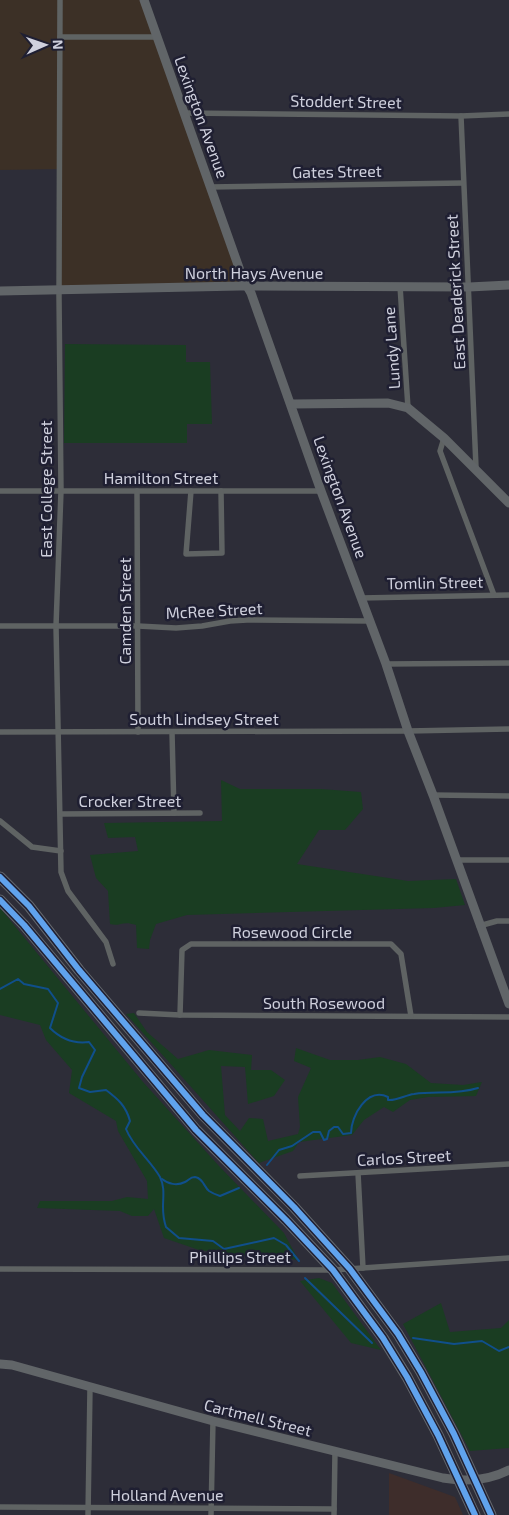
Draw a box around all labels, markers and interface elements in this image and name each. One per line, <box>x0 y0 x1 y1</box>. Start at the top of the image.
north arrow <box>20 20 70 70</box>
text: N <box>50 39 67 50</box>
street label: Lexington Avenue <box>171 53 233 181</box>
street label: Stoddert Street <box>290 91 402 111</box>
street label: Gates Street <box>292 161 382 181</box>
street label: East Deaderick Street <box>441 214 469 370</box>
street label: North Hays Avenue <box>185 263 323 282</box>
street label: Lundy Lane <box>379 306 403 390</box>
street label: East College Street <box>36 420 55 558</box>
street label: Lexington Avenue <box>310 433 372 561</box>
street label: Hamilton Street <box>104 468 218 487</box>
street label: Camden Street <box>115 557 134 665</box>
street label: Tomlin Street <box>387 572 483 592</box>
street label: McRee Street <box>165 598 263 622</box>
street label: South Lindsey Street <box>129 709 279 728</box>
street label: Crocker Street <box>79 791 181 810</box>
street label: Rosewood Circle <box>232 922 352 941</box>
street label: South Rosewood <box>263 993 385 1012</box>
street label: Carlos Street <box>356 1145 452 1169</box>
street label: Phillips Street <box>189 1247 291 1266</box>
street label: Cartmell Street <box>202 1394 314 1440</box>
street label: Holland Avenue <box>110 1485 224 1504</box>

